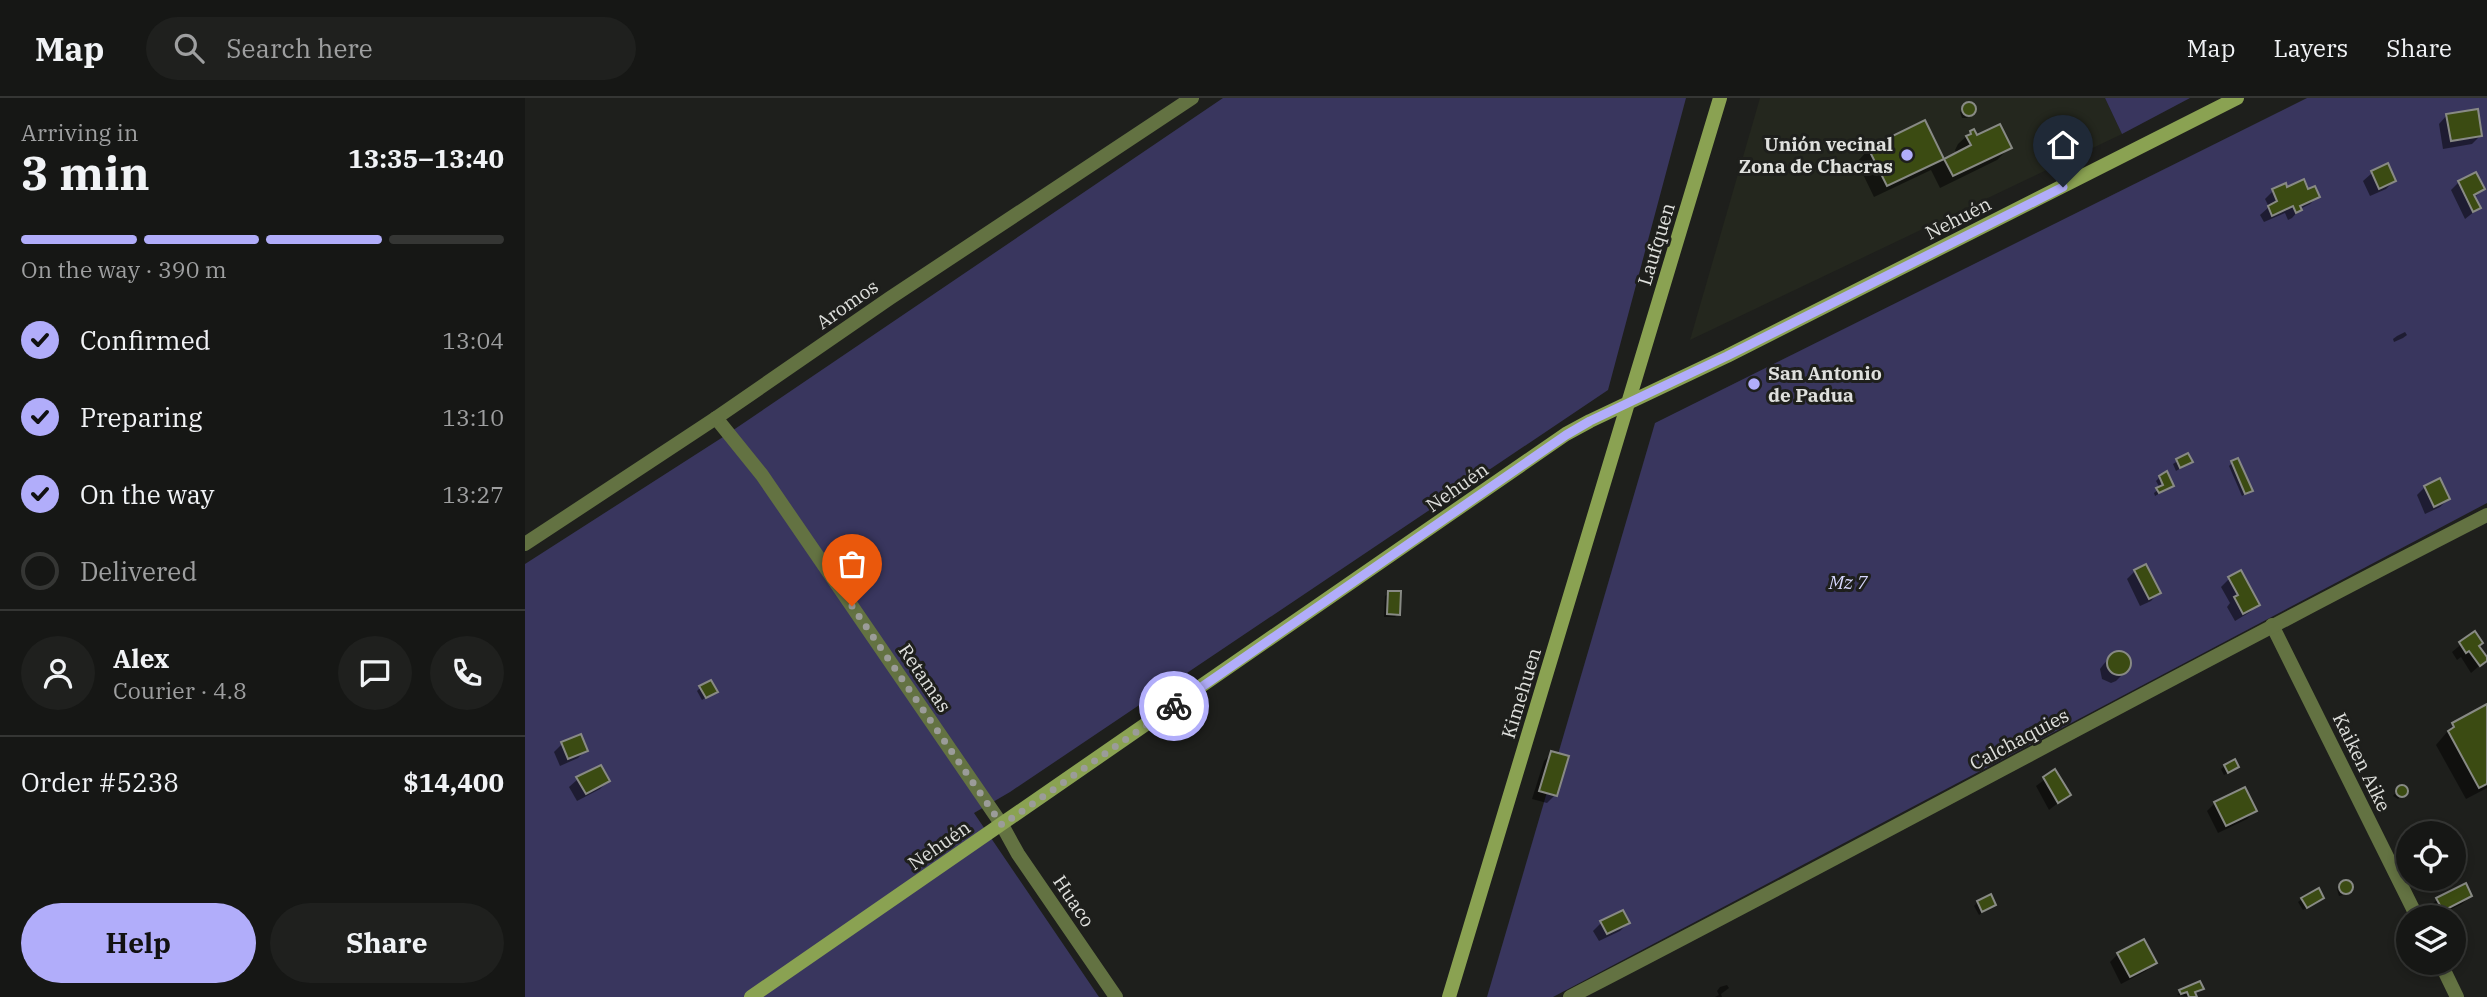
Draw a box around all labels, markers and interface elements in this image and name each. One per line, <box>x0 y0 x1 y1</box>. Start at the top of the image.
search box <box>146 17 636 80</box>
text: Map <box>35 27 104 70</box>
icon: search <box>170 29 208 67</box>
text: Search here <box>226 31 373 65</box>
text: Map <box>2187 32 2235 64</box>
text: Layers <box>2273 32 2348 64</box>
text: Share <box>2386 32 2452 64</box>
pin <box>2033 115 2093 187</box>
text: Arriving in <box>21 117 138 147</box>
icon: home <box>2044 126 2082 164</box>
place label: Unión vecinal Zona de Chacras <box>1739 132 1893 178</box>
text: 13:35–13:40 <box>348 141 504 175</box>
text: 3 min <box>21 143 150 203</box>
marker: Unión vecinal Zona de Chacras <box>1899 147 1915 163</box>
street label: Nehuén <box>1921 191 1995 245</box>
street label: Laufquen <box>1632 200 1680 288</box>
text: On the way · 390 m <box>21 254 227 284</box>
street label: Aromos <box>811 274 883 334</box>
icon: check <box>21 321 59 359</box>
text: Confirmed <box>80 323 211 357</box>
text: 13:04 <box>442 325 504 355</box>
place label: San Antonio de Padua <box>1768 361 1882 407</box>
marker: San Antonio de Padua <box>1746 376 1762 392</box>
icon: check <box>21 398 59 436</box>
text: Preparing <box>80 400 202 434</box>
text: 13:10 <box>442 402 504 432</box>
street label: Nehuén <box>1421 457 1493 517</box>
icon: check <box>21 475 59 513</box>
text: On the way <box>80 477 214 511</box>
text: 13:27 <box>442 479 504 509</box>
pin <box>822 534 882 606</box>
icon: bag <box>833 545 871 583</box>
text: Delivered <box>80 554 197 588</box>
park label: Mz 7 <box>1828 570 1869 594</box>
button: person <box>21 636 95 710</box>
button: chat <box>338 636 412 710</box>
button: phone <box>430 636 504 710</box>
street label: Retamas <box>893 639 957 717</box>
text: Alex <box>113 641 169 675</box>
street label: Kimehuen <box>1496 645 1546 741</box>
courier <box>1139 671 1209 741</box>
text: Courier · 4.8 <box>113 675 247 705</box>
icon: bike <box>1155 687 1193 725</box>
street label: Calchaquies <box>1965 703 2073 775</box>
street label: Kaiken Aike <box>2328 709 2396 815</box>
text: Order #5238 <box>21 765 179 799</box>
text: $14,400 <box>403 765 504 799</box>
street label: Nehuén <box>903 815 975 875</box>
map controls <box>2396 821 2466 975</box>
button: locate <box>2396 821 2466 891</box>
street label: Huaco <box>1048 870 1100 932</box>
button: Help <box>21 903 256 983</box>
button: Share <box>270 903 504 983</box>
button: layers <box>2396 905 2466 975</box>

